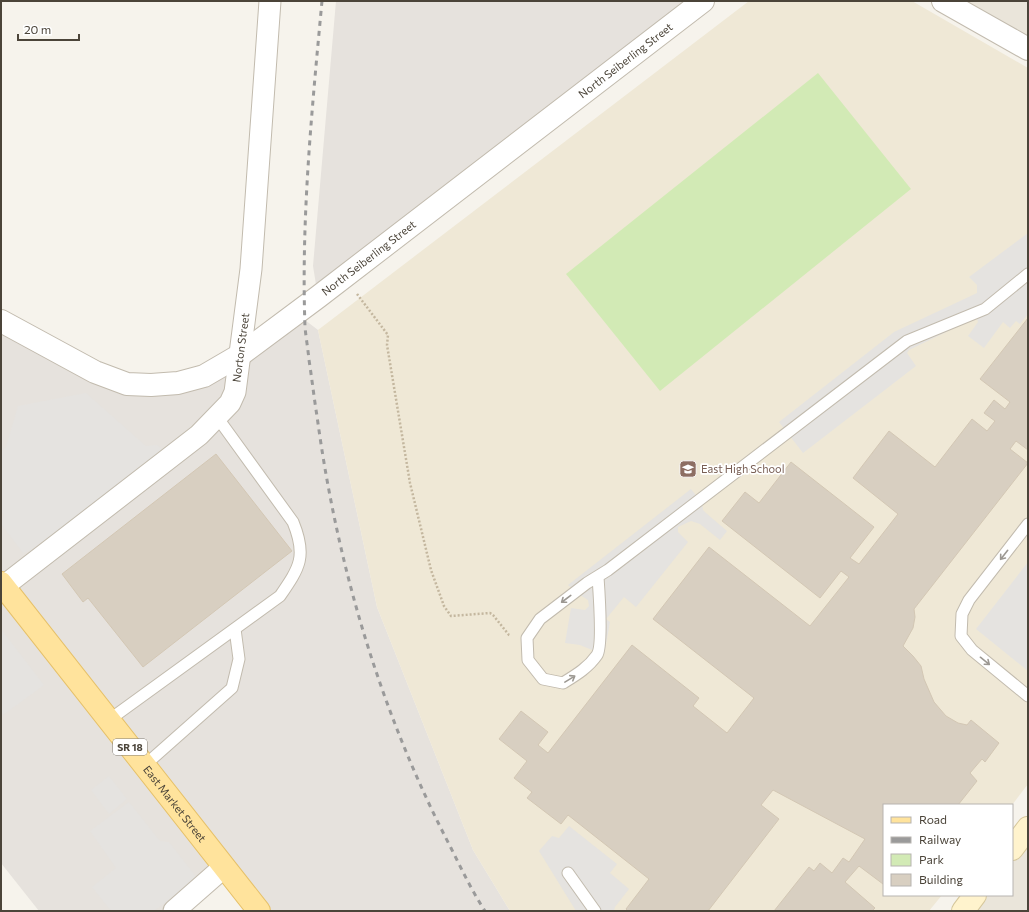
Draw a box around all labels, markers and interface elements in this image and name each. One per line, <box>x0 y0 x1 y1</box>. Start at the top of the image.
scale bar <box>18 16 79 42</box>
street label: North Seiberling Street <box>576 20 675 100</box>
text: 20 m <box>24 22 51 36</box>
street label: North Seiberling Street <box>319 217 418 298</box>
street label: Norton Street <box>229 312 251 383</box>
school or university icon: East High School <box>678 459 698 479</box>
place label: East High School <box>701 462 784 475</box>
one-way arrow <box>1000 549 1008 560</box>
one-way arrow <box>561 595 572 603</box>
one-way arrow <box>979 657 990 665</box>
one-way arrow <box>564 675 575 683</box>
road number: SR 18 <box>113 739 147 755</box>
street label: East Market Street <box>141 763 210 845</box>
legend <box>883 804 1013 896</box>
text: Road <box>919 812 947 826</box>
text: Railway <box>919 832 961 846</box>
text: Park <box>919 852 945 866</box>
text: Building <box>919 872 963 886</box>

